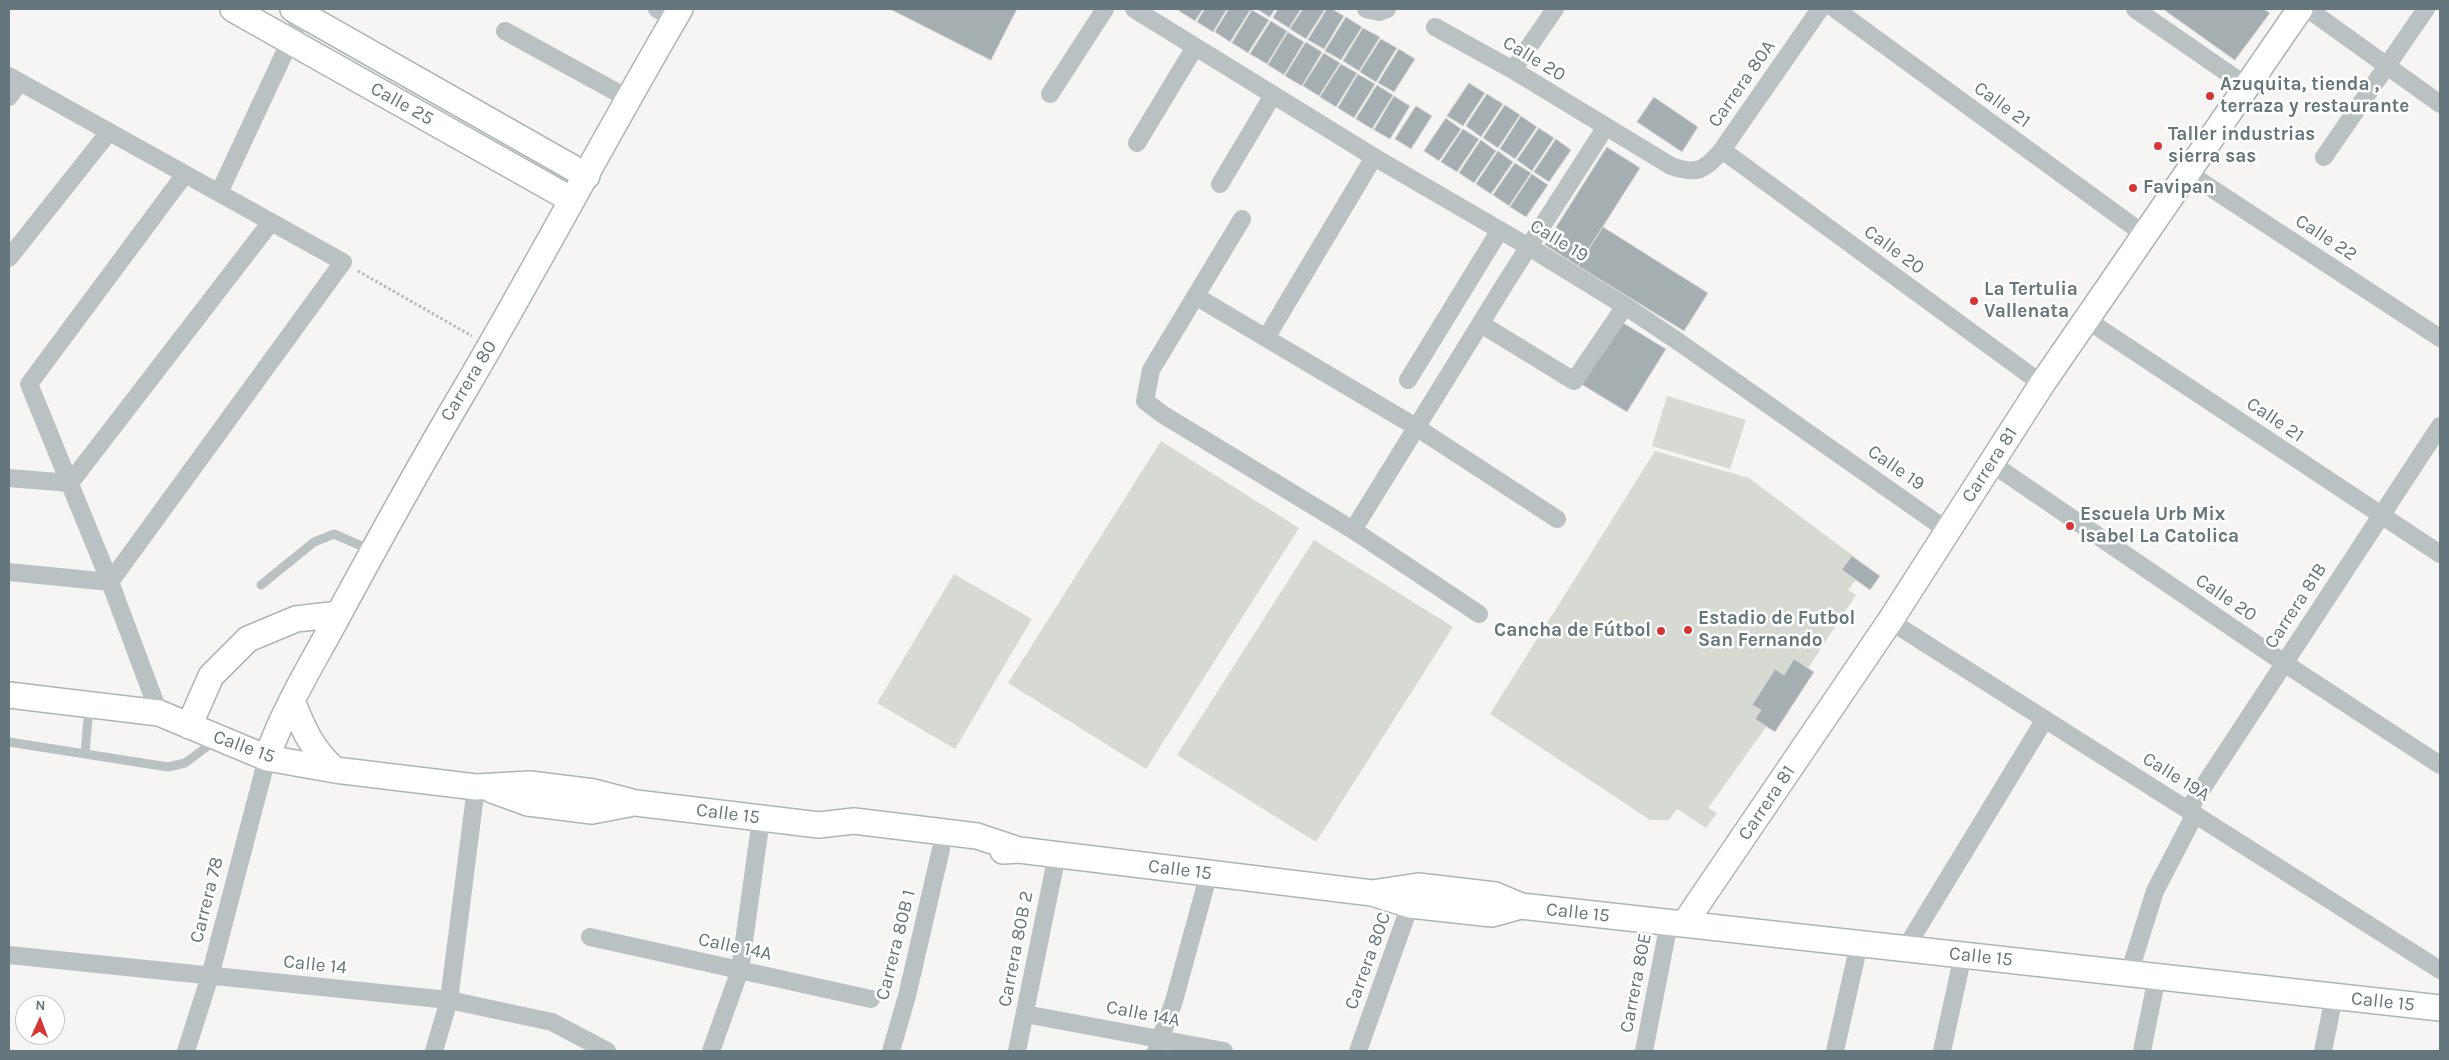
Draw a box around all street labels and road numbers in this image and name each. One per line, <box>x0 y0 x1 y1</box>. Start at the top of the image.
street label: Calle 20 <box>1498 31 1570 87</box>
street label: Carrera 80A <box>1704 36 1780 132</box>
street label: Calle 25 <box>366 77 438 131</box>
street label: Calle 21 <box>1969 77 2035 133</box>
street label: Calle 22 <box>2291 210 2361 266</box>
street label: Calle 19 <box>1526 215 1592 267</box>
street label: Calle 20 <box>1859 220 1929 280</box>
street label: Carrera 80 <box>436 336 502 426</box>
street label: Calle 21 <box>2242 393 2308 447</box>
street label: Carrera 81 <box>1957 423 2023 507</box>
street label: Calle 19 <box>1863 440 1929 496</box>
street label: Carrera 81B <box>2260 559 2332 653</box>
street label: Calle 20 <box>2191 569 2261 627</box>
street label: Calle 15 <box>210 725 278 769</box>
street label: Calle 19A <box>2138 747 2214 807</box>
street label: Carrera 81 <box>1734 761 1800 845</box>
street label: Calle 15 <box>695 799 761 829</box>
street label: Carrera 78 <box>185 855 229 945</box>
street label: Calle 15 <box>1147 855 1213 885</box>
street label: Carrera 80B 1 <box>871 887 921 1003</box>
street label: Carrera 80B 2 <box>994 889 1038 1009</box>
street label: Calle 15 <box>1545 898 1611 928</box>
street label: Carrera 80C <box>1340 909 1396 1013</box>
street label: Calle 14A <box>696 928 774 966</box>
street label: Carrera 80E <box>1615 931 1657 1035</box>
street label: Calle 15 <box>1948 942 2014 972</box>
street label: Calle 14 <box>282 950 348 980</box>
street label: Calle 15 <box>2350 987 2416 1017</box>
street label: Calle 14A <box>1104 996 1182 1032</box>

